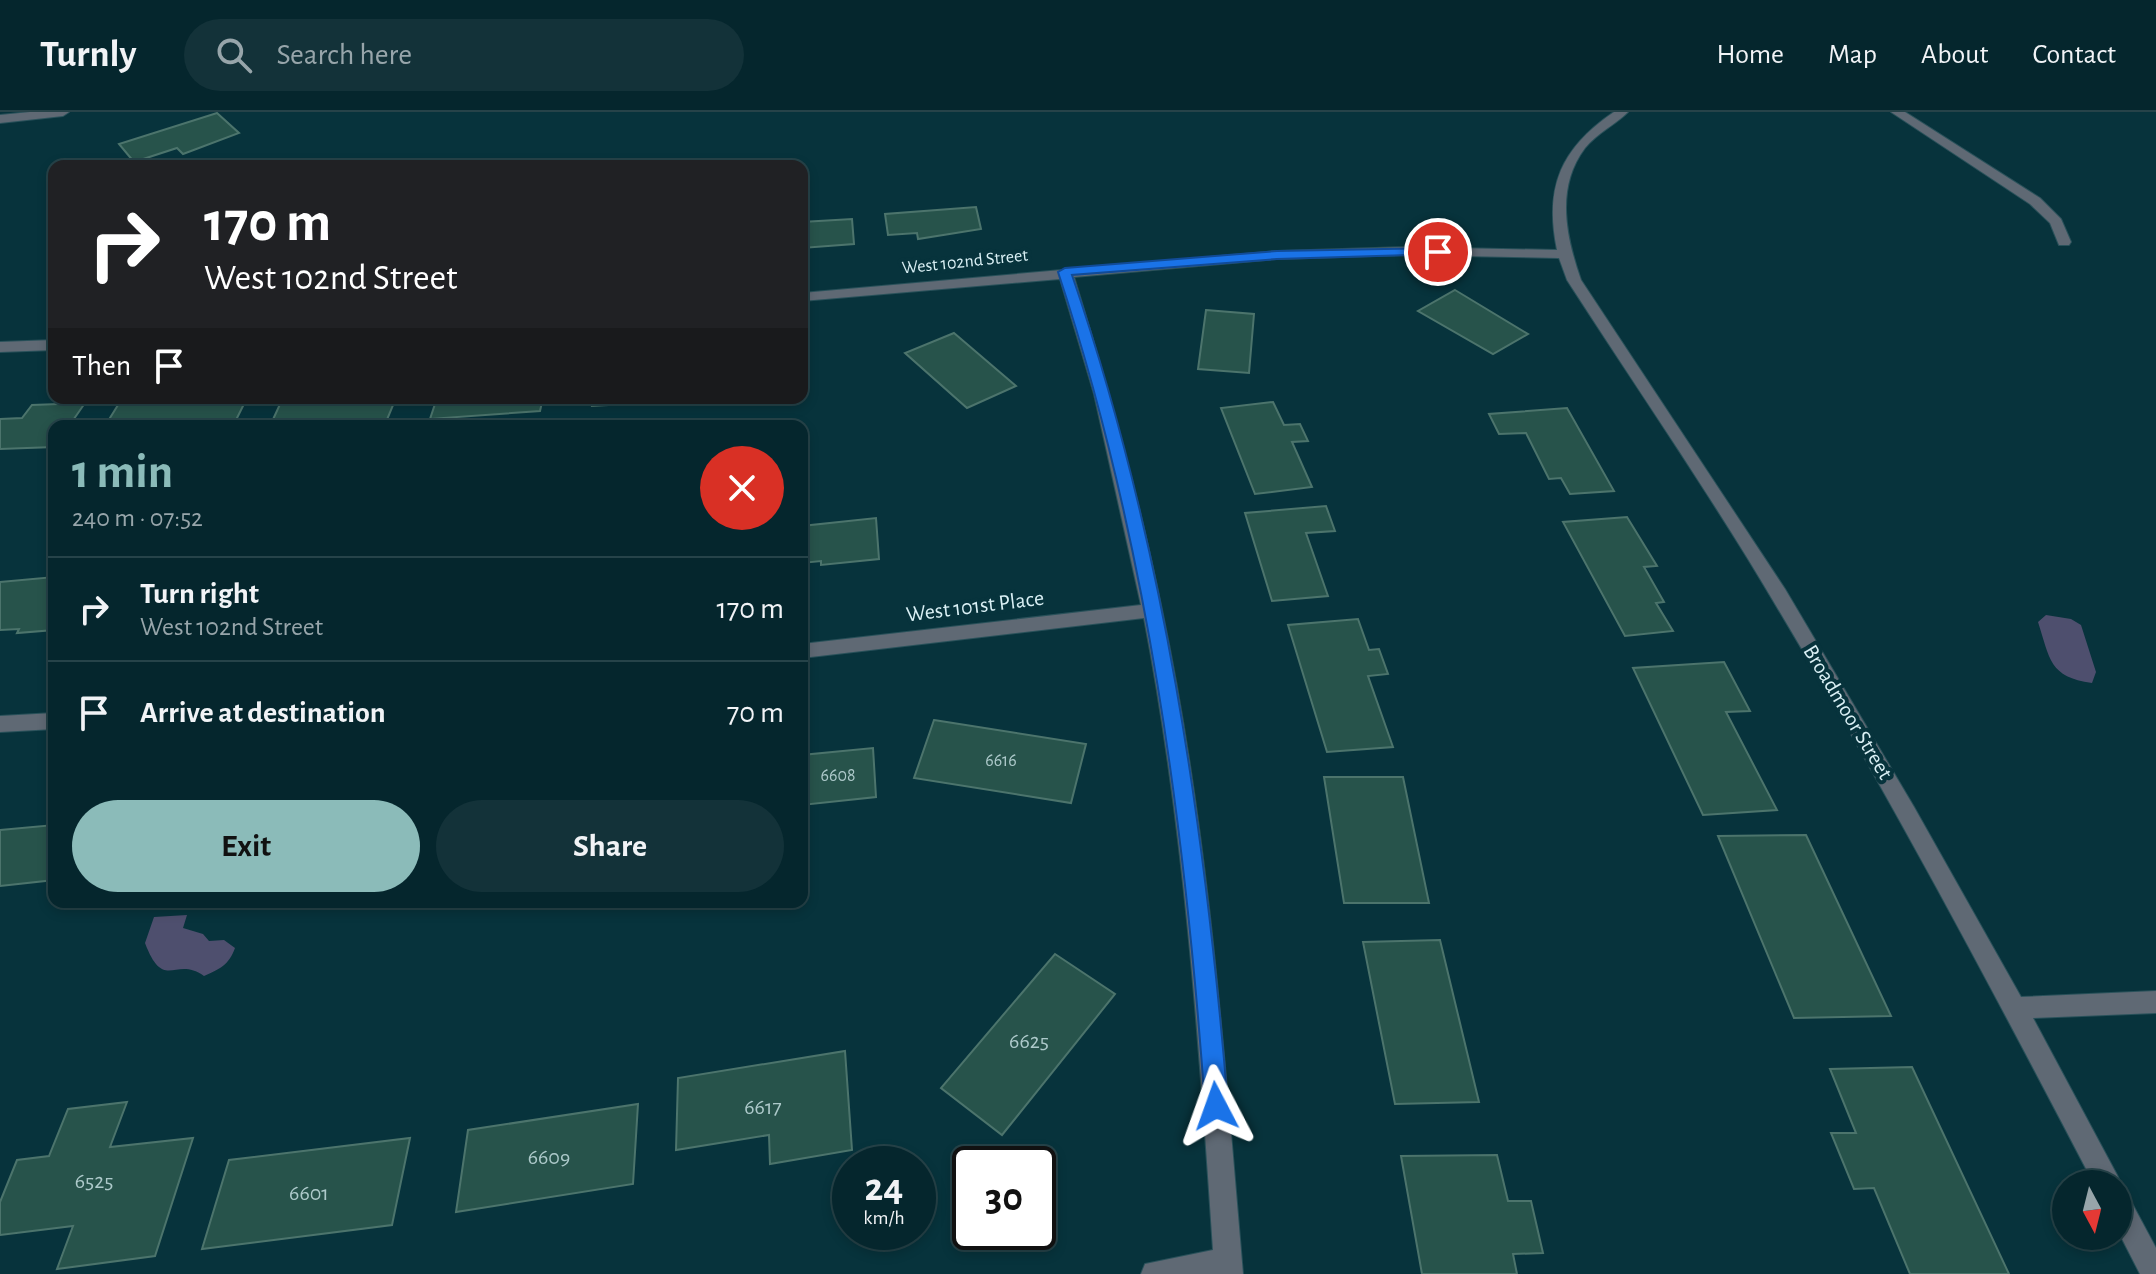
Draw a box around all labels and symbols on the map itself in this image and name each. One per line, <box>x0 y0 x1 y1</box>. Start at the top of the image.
pin <box>1404 218 1472 286</box>
street label: West 102nd Street <box>901 246 1029 278</box>
street label: West 101st Place <box>905 587 1045 625</box>
street label: Broadmoor Street <box>1799 641 1897 783</box>
house number: 6616 <box>985 752 1017 770</box>
house number: 6608 <box>821 767 855 785</box>
house number: 6625 <box>1009 1030 1049 1052</box>
position arrow <box>1174 1064 1258 1148</box>
house number: 6617 <box>744 1096 782 1118</box>
house number: 6609 <box>528 1146 570 1168</box>
speed limit sign: 30 <box>952 1146 1056 1250</box>
house number: 6525 <box>75 1170 113 1192</box>
north arrow <box>2052 1170 2132 1250</box>
house number: 6601 <box>289 1182 329 1204</box>

